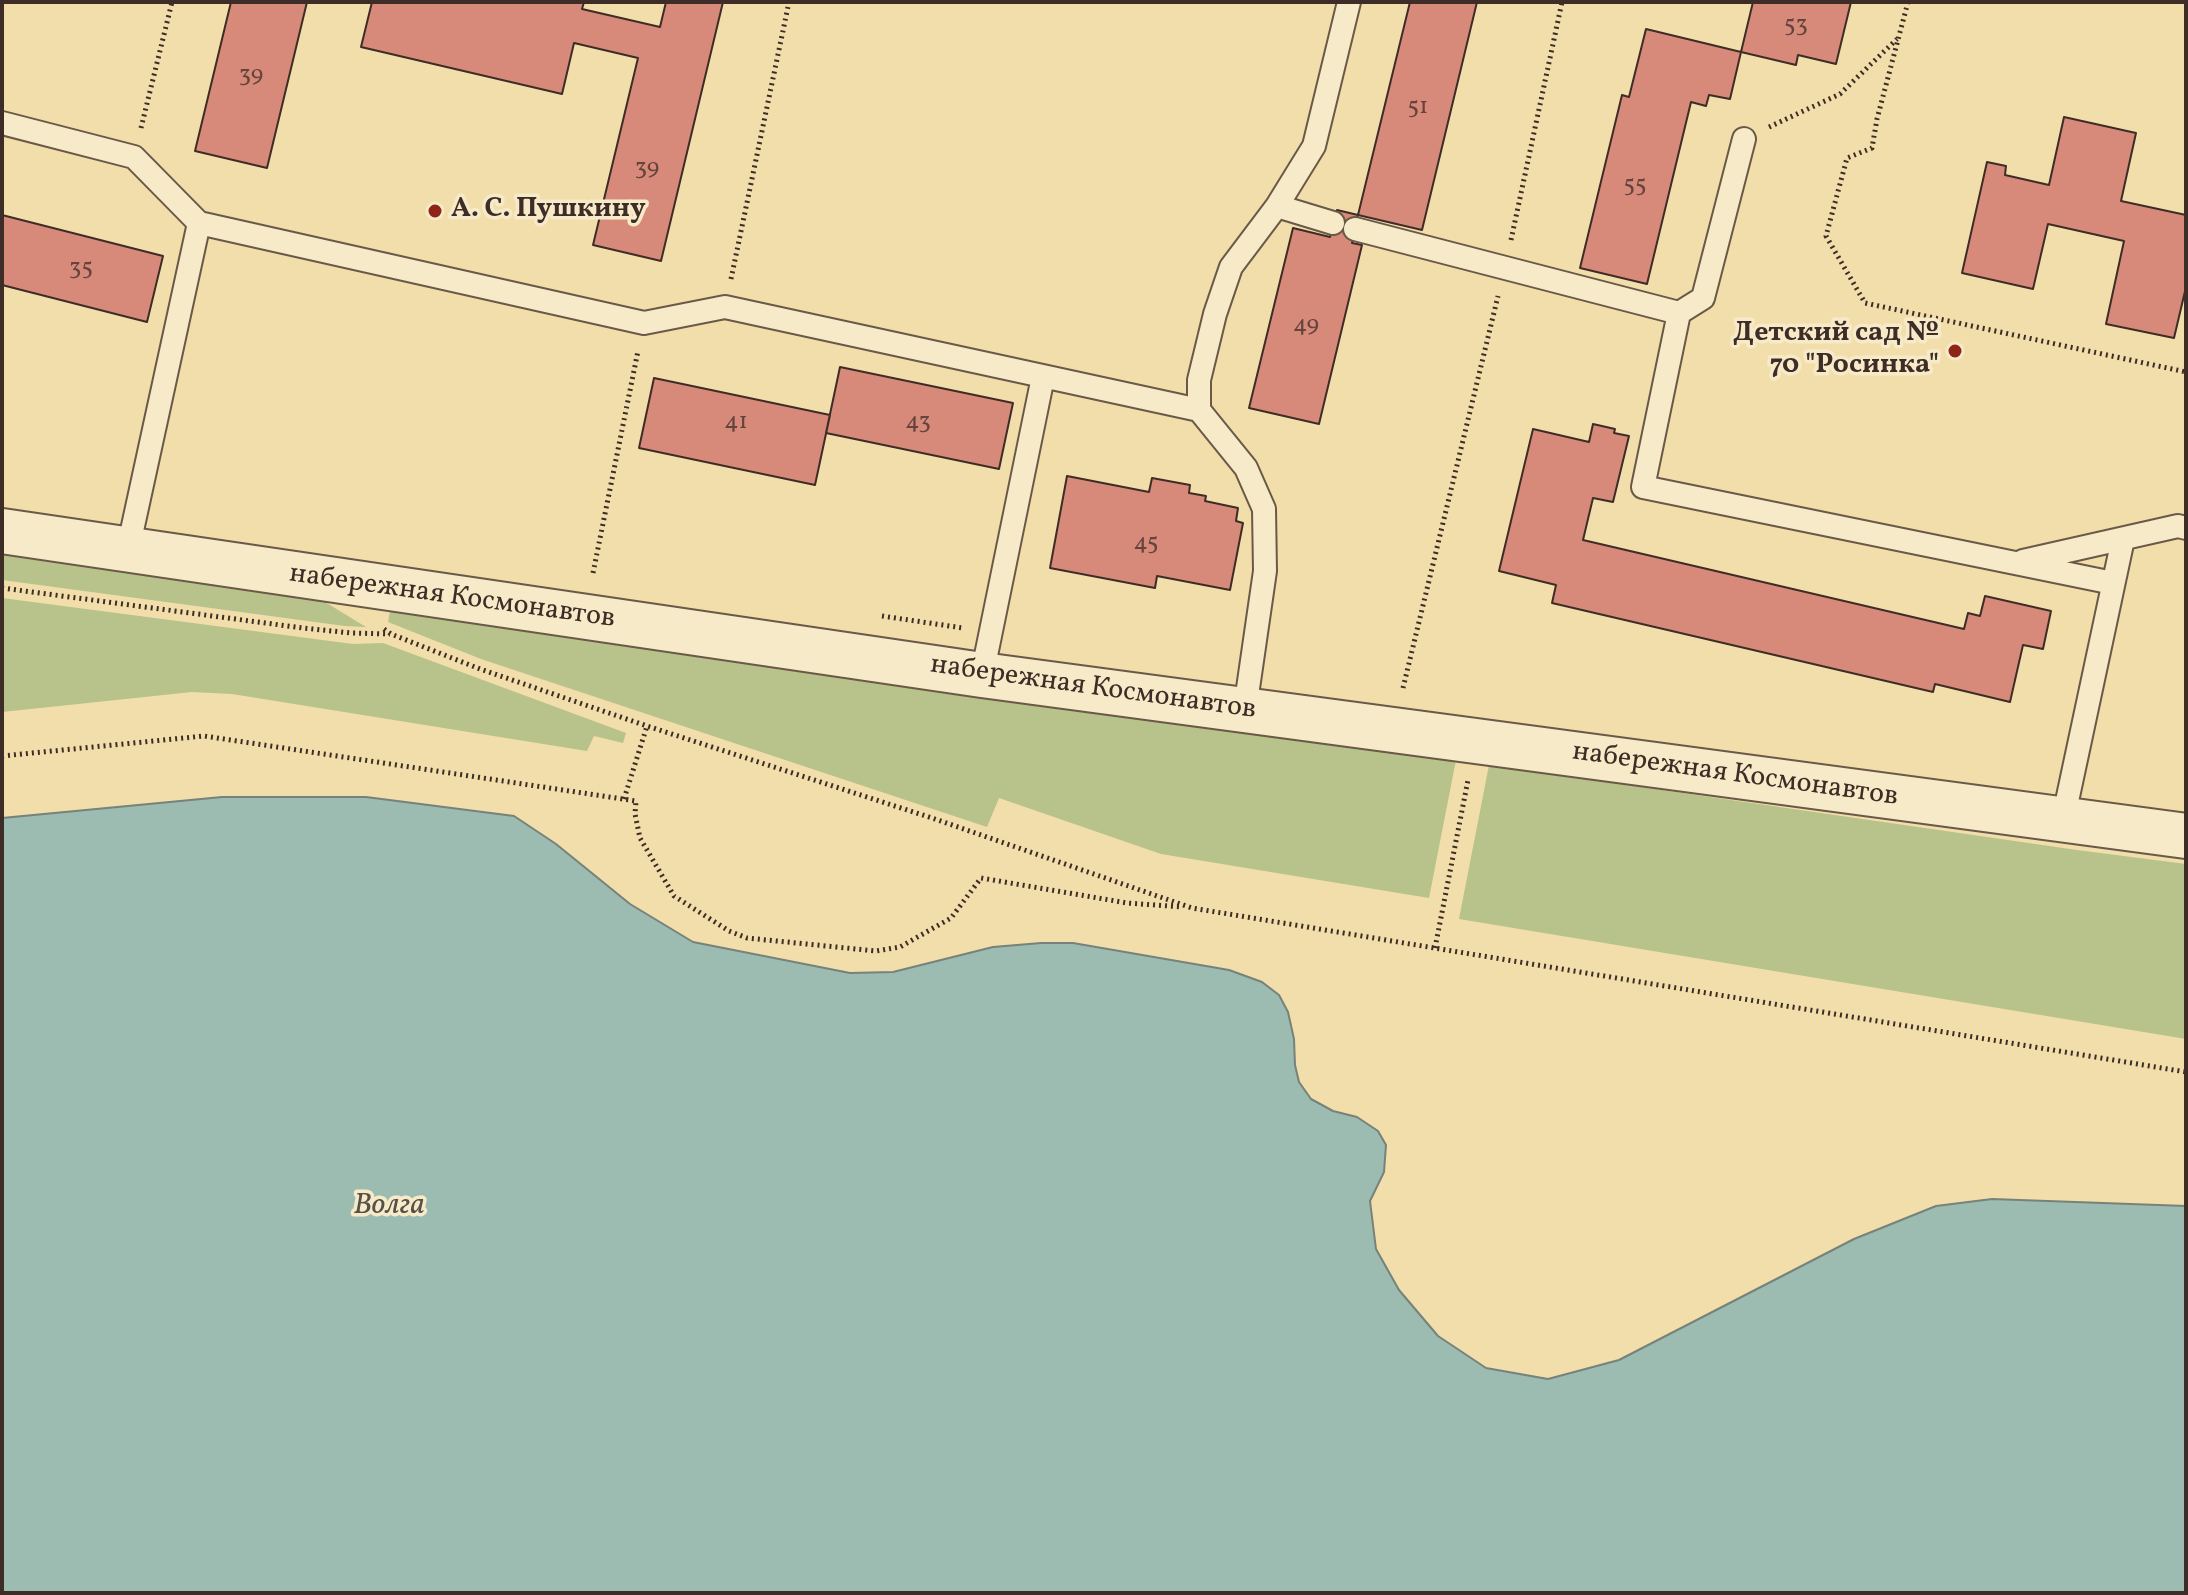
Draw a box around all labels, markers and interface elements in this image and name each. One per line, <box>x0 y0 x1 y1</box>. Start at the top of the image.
house number: 53 <box>1784 13 1808 41</box>
house number: 39 <box>239 63 263 91</box>
house number: 51 <box>1408 95 1428 123</box>
house number: 39 <box>635 156 659 184</box>
house number: 55 <box>1623 173 1647 201</box>
place label: А. С. Пушкину <box>451 194 646 228</box>
marker: А. С. Пушкину <box>426 202 444 220</box>
house number: 35 <box>69 256 93 284</box>
house number: 49 <box>1293 313 1319 341</box>
place label: Детский сад № 70 "Росинка" <box>1733 318 1939 384</box>
marker: Детский сад № 70 "Росинка" <box>1946 342 1964 360</box>
house number: 41 <box>724 410 748 438</box>
house number: 43 <box>905 410 931 438</box>
house number: 45 <box>1133 531 1159 559</box>
street label: набережная Космонавтов <box>287 559 617 637</box>
street label: набережная Космонавтов <box>928 650 1258 728</box>
street label: набережная Космонавтов <box>1570 737 1900 815</box>
water label: Волга <box>353 1189 425 1225</box>

